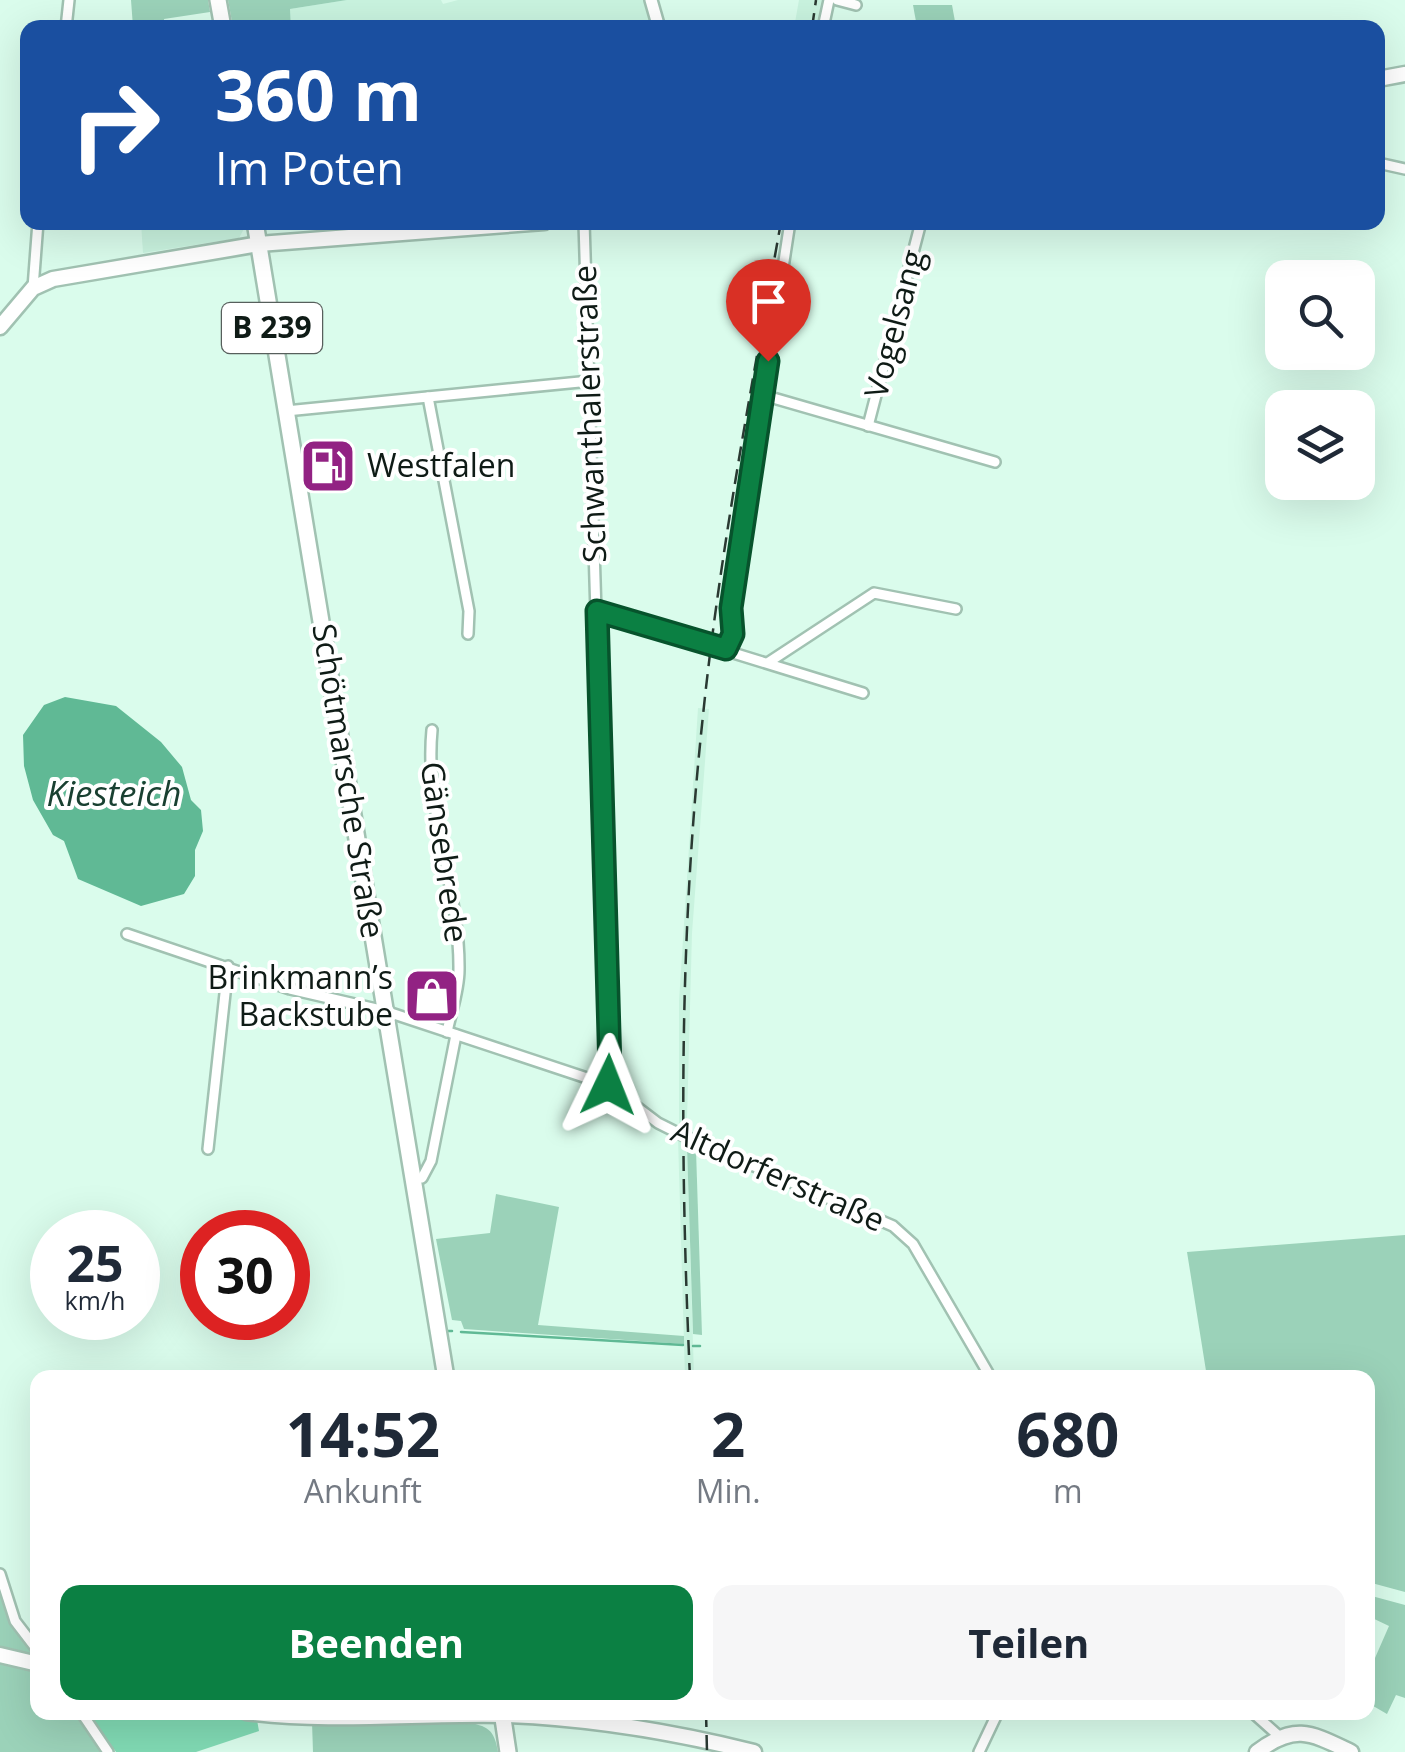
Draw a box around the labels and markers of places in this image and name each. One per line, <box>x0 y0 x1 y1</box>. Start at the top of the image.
pin <box>726 259 811 362</box>
fuel station icon: Westfalen <box>298 436 358 496</box>
place label: Westfalen <box>367 443 515 486</box>
place label: Brinkmann’s Backstube <box>207 955 393 1035</box>
shop icon: Brinkmann’s Backstube <box>402 966 462 1026</box>

